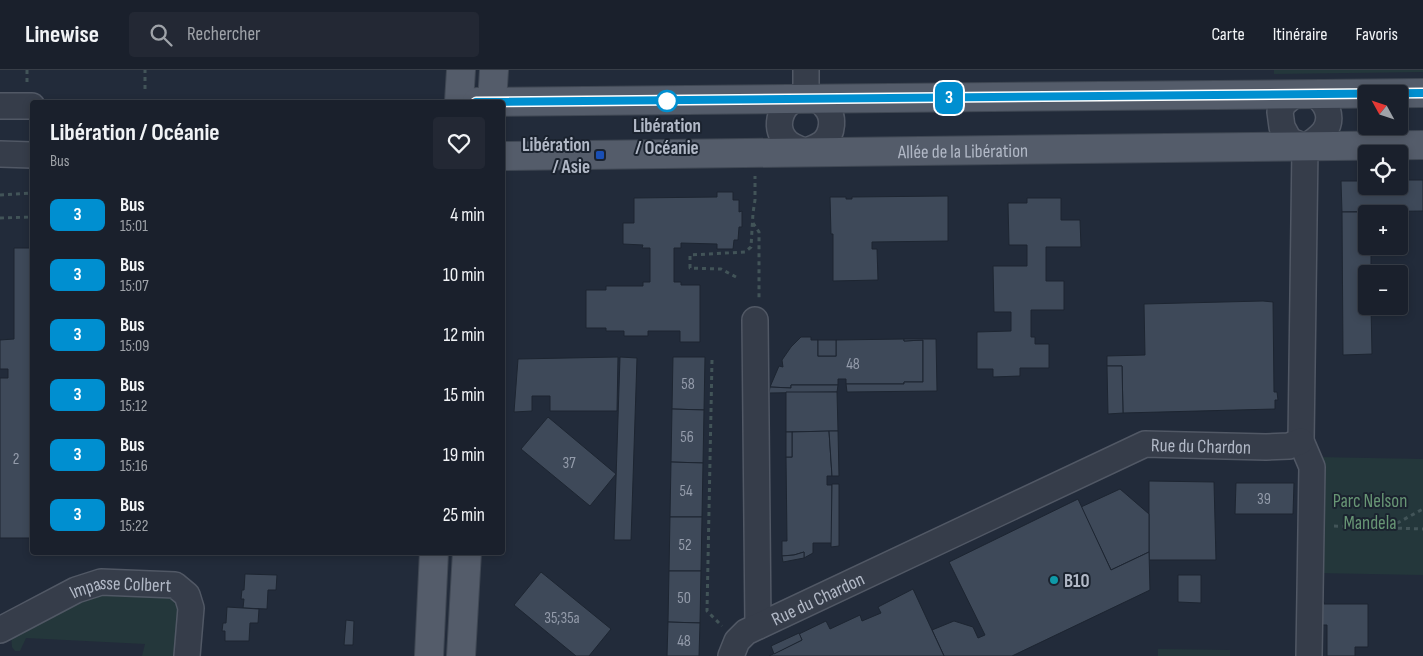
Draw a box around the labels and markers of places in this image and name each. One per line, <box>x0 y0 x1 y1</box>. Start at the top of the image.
marker: Libération / Océanie <box>656 90 678 112</box>
place label: Libération / Océanie <box>633 115 701 160</box>
place label: Libération / Asie <box>522 134 590 179</box>
marker: Libération / Asie <box>594 149 606 161</box>
place label: B10 <box>1064 570 1090 593</box>
marker: B10 <box>1048 574 1060 586</box>

